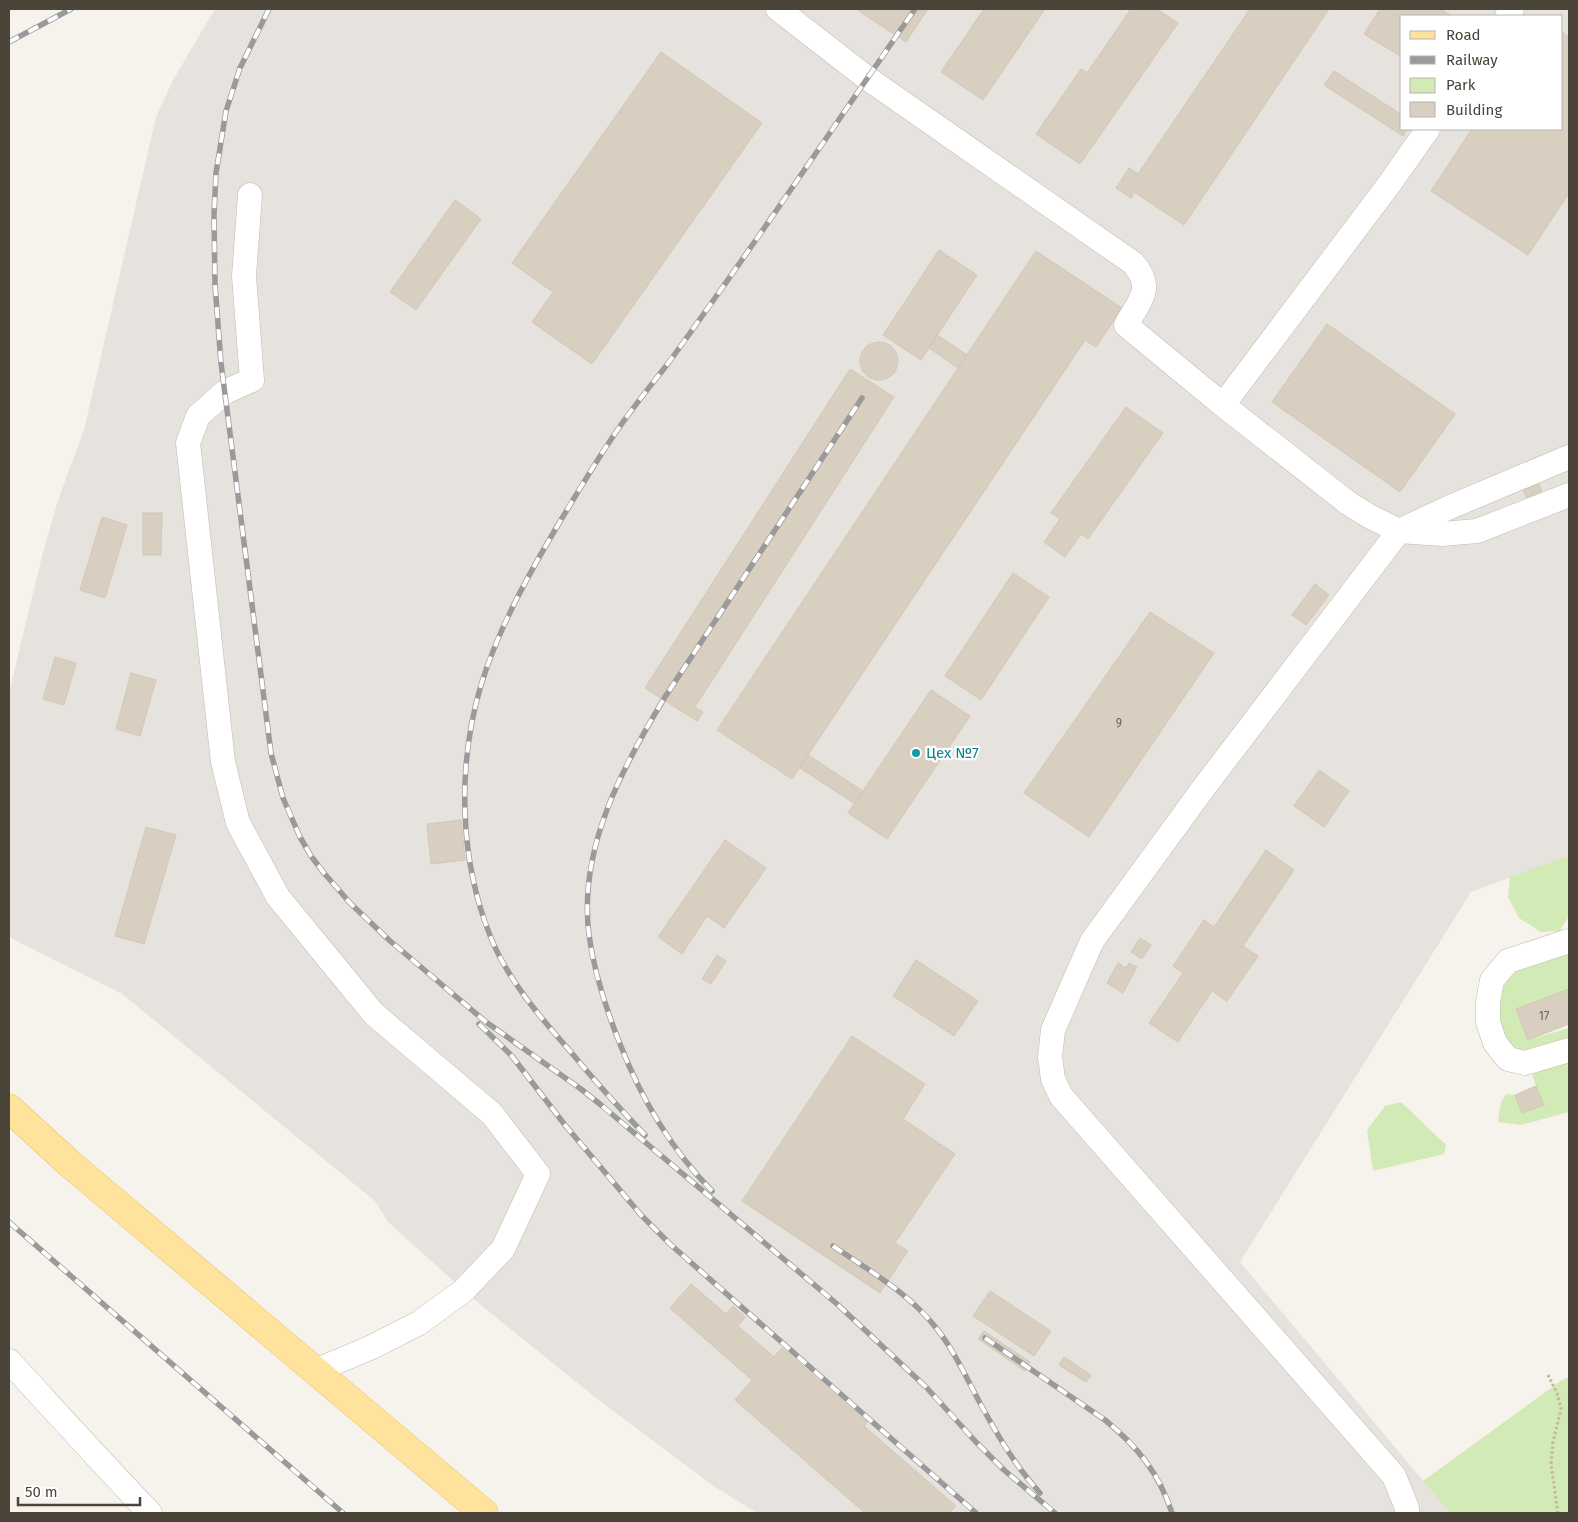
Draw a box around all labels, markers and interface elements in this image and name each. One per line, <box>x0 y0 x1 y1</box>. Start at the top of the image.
legend <box>1400 15 1563 130</box>
text: Road <box>1446 26 1481 44</box>
text: Railway <box>1446 51 1498 69</box>
text: Park <box>1446 76 1476 94</box>
text: Building <box>1446 101 1502 119</box>
house number: 9 <box>1116 716 1122 730</box>
place label: Цех №7 <box>926 744 979 762</box>
marker: Цех №7 <box>910 747 922 759</box>
house number: 17 <box>1539 1009 1549 1023</box>
scale bar <box>18 1474 140 1506</box>
text: 50 m <box>25 1483 58 1501</box>

